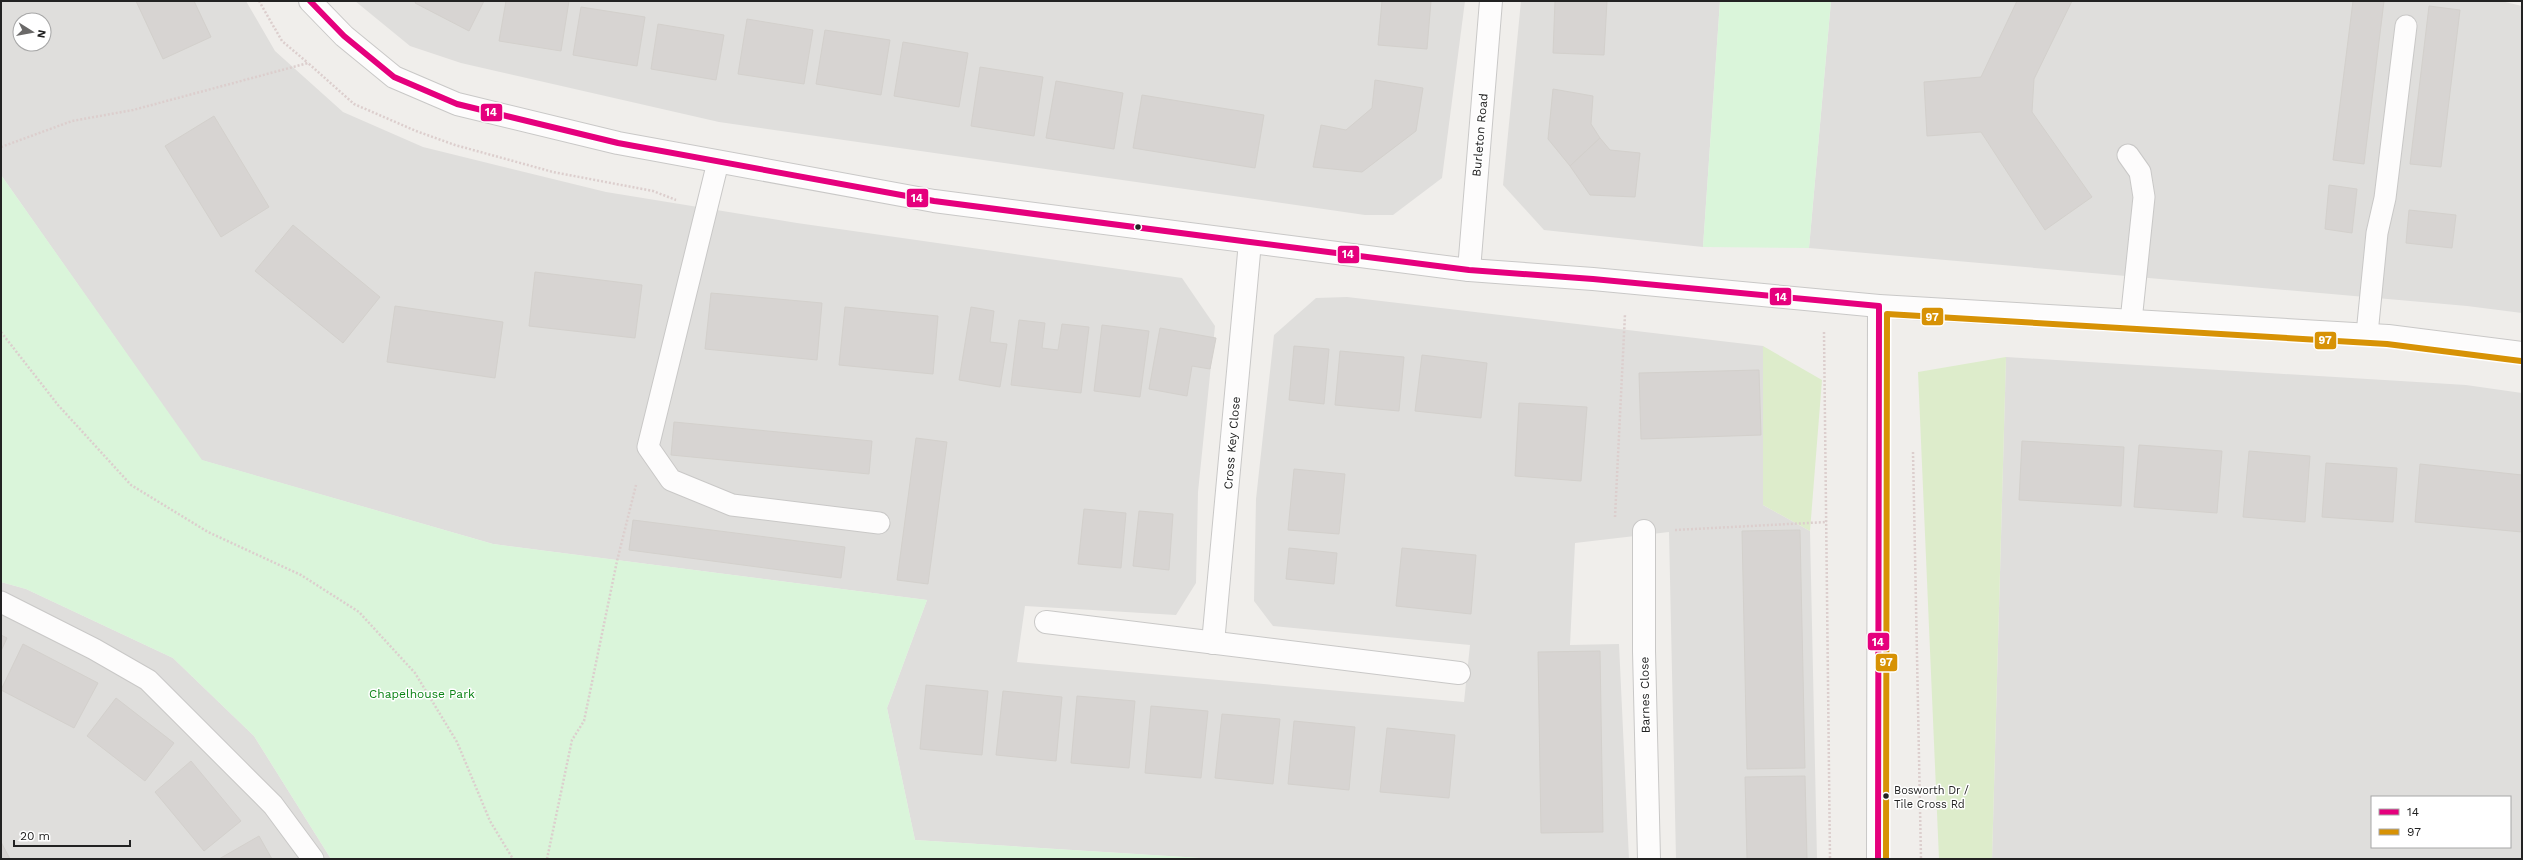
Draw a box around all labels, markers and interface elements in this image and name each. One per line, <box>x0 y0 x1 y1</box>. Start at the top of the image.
north arrow <box>12 12 52 52</box>
text: N <box>34 29 48 39</box>
street label: Burleton Road <box>1469 93 1491 177</box>
line badge: 14 <box>480 103 503 122</box>
text: 14 <box>485 106 497 119</box>
line badge: 14 <box>906 188 929 208</box>
text: 14 <box>911 192 923 205</box>
unlabelled marker <box>1133 222 1143 232</box>
line badge: 14 <box>1337 245 1360 264</box>
text: 14 <box>1342 248 1354 261</box>
line badge: 14 <box>1769 287 1792 306</box>
text: 14 <box>1775 291 1787 304</box>
line badge: 97 <box>1921 307 1944 326</box>
text: 97 <box>1925 311 1939 324</box>
line badge: 97 <box>2314 331 2337 350</box>
text: 97 <box>2318 334 2332 347</box>
street label: Cross Key Close <box>1221 396 1243 490</box>
line badge: 14 <box>1867 632 1890 651</box>
text: 14 <box>1872 636 1884 649</box>
line badge: 97 <box>1875 653 1898 672</box>
street label: Barnes Close <box>1637 656 1653 733</box>
text: 97 <box>1879 656 1893 669</box>
park label: Chapelhouse Park <box>369 687 475 701</box>
place label: Bosworth Dr / Tile Cross Rd <box>1894 784 1969 811</box>
marker: Bosworth Dr / Tile Cross Rd <box>1881 791 1891 801</box>
legend <box>2371 796 2511 848</box>
text: 14 <box>2407 805 2419 819</box>
scale bar <box>14 822 130 848</box>
text: 97 <box>2407 825 2421 839</box>
text: 20 m <box>20 829 50 843</box>

